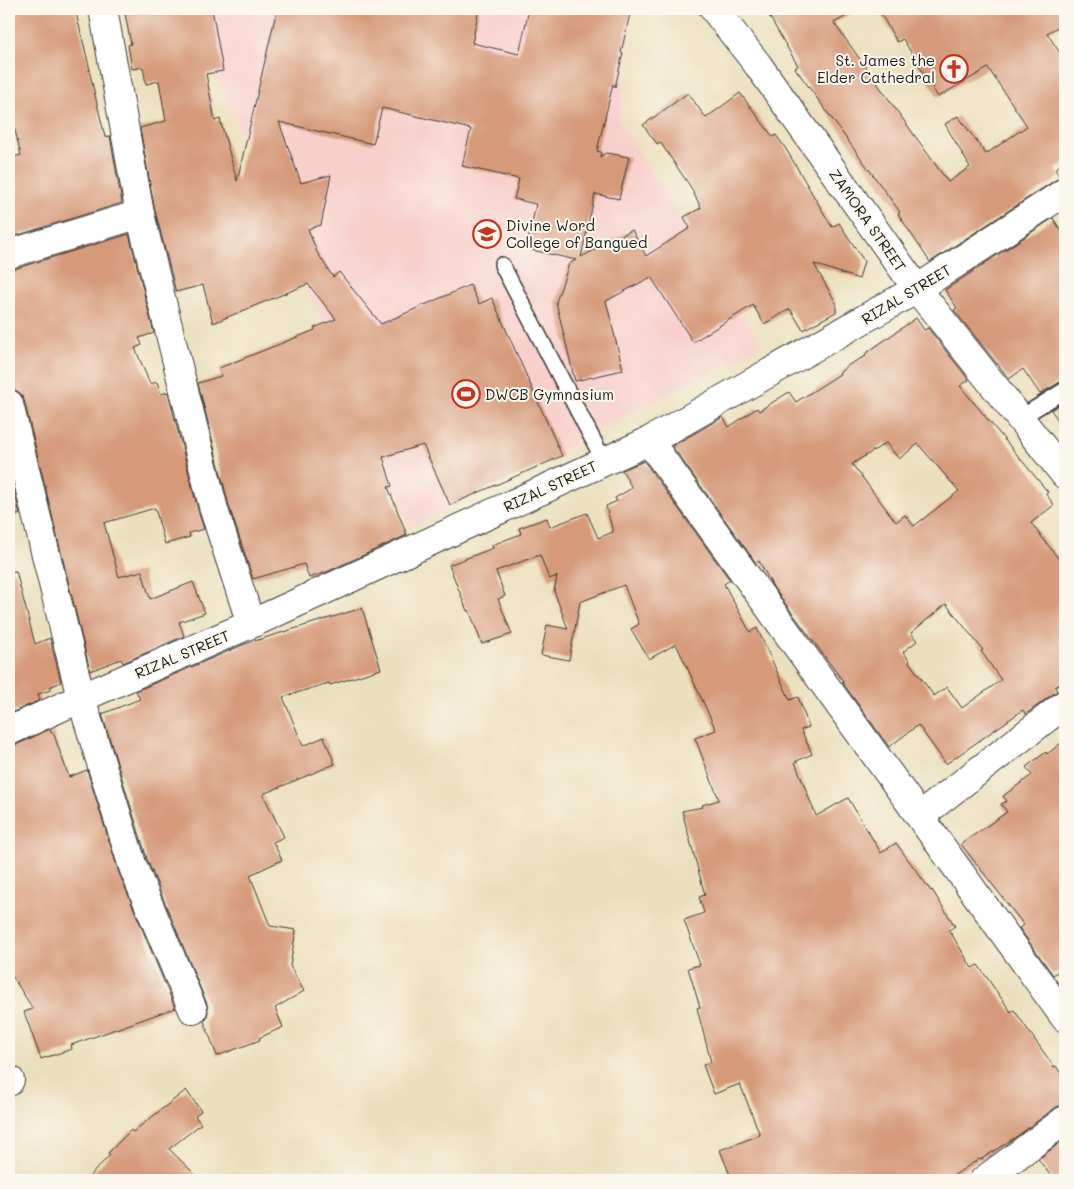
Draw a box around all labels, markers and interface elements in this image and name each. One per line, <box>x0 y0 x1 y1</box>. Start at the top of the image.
place label: St. James the Elder Cathedral <box>817 50 935 87</box>
church icon: St. James the Elder Cathedral <box>939 54 969 84</box>
street label: ZAMORA STREET <box>825 165 911 275</box>
place label: Divine Word College of Bangued <box>506 215 647 252</box>
school or university icon: Divine Word College of Bangued <box>472 219 502 249</box>
street label: RIZAL STREET <box>857 259 955 329</box>
sports icon: DWCB Gymnasium <box>451 379 481 409</box>
place label: DWCB Gymnasium <box>485 384 614 404</box>
street label: RIZAL STREET <box>500 456 600 516</box>
street label: RIZAL STREET <box>131 625 233 683</box>

